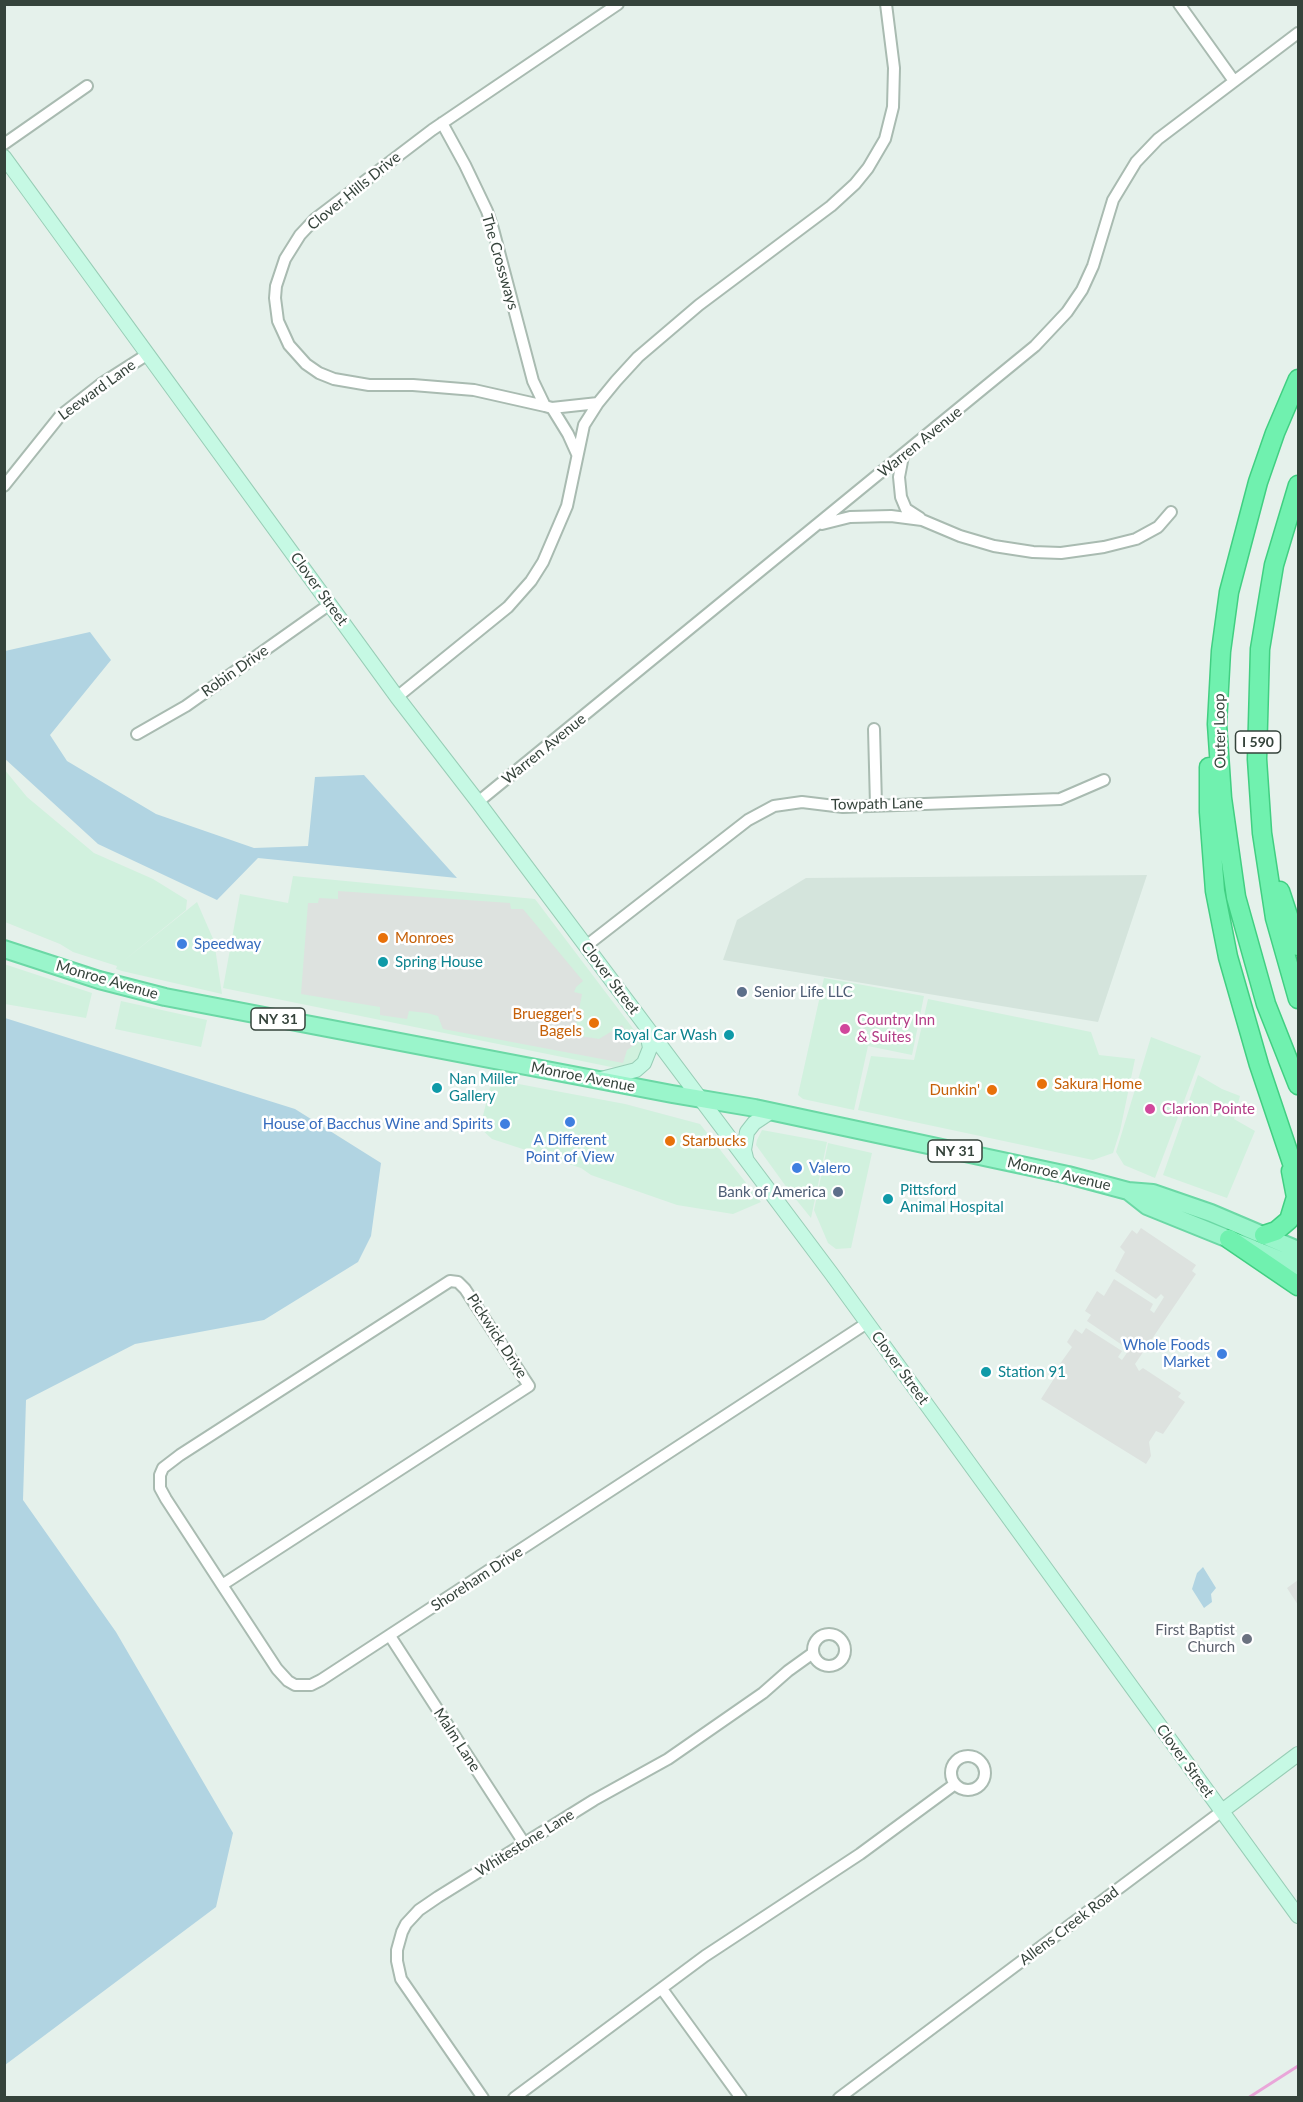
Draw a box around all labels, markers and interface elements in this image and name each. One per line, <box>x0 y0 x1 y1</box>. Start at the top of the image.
street label: Clover Hills Drive <box>304 148 404 234</box>
street label: The Crossways <box>478 212 522 312</box>
street label: Leeward Lane <box>55 356 139 424</box>
street label: Warren Avenue <box>874 403 966 481</box>
street label: Clover Street <box>286 549 352 629</box>
street label: Robin Drive <box>198 641 272 701</box>
street label: Outer Loop <box>1210 693 1230 769</box>
street label: Warren Avenue <box>498 710 590 788</box>
road number: I 590 <box>1236 731 1280 753</box>
street label: Towpath Lane <box>831 794 923 814</box>
place label: Monroes <box>395 929 454 947</box>
marker: Monroes <box>376 931 390 945</box>
place label: Speedway <box>194 935 261 953</box>
marker: Speedway <box>175 937 189 951</box>
street label: Clover Street <box>577 938 643 1018</box>
place label: Spring House <box>395 953 483 971</box>
marker: Spring House <box>376 955 390 969</box>
street label: Monroe Avenue <box>54 957 160 1003</box>
place label: Senior Life LLC <box>754 983 853 1001</box>
marker: Senior Life LLC <box>735 985 749 999</box>
place label: Bruegger's Bagels <box>512 1005 582 1040</box>
road number: NY 31 <box>251 1008 305 1030</box>
place label: Country Inn & Suites <box>857 1011 935 1046</box>
marker: Bruegger's Bagels <box>587 1016 601 1030</box>
marker: Country Inn & Suites <box>838 1022 852 1036</box>
place label: Royal Car Wash <box>614 1026 717 1044</box>
marker: Royal Car Wash <box>722 1028 736 1042</box>
street label: Monroe Avenue <box>529 1058 637 1096</box>
place label: Nan Miller Gallery <box>449 1070 518 1105</box>
place label: Sakura Home <box>1054 1075 1142 1093</box>
marker: Sakura Home <box>1035 1077 1049 1091</box>
marker: Nan Miller Gallery <box>430 1081 444 1095</box>
place label: Dunkin' <box>929 1081 980 1099</box>
marker: Dunkin' <box>985 1083 999 1097</box>
place label: Clarion Pointe <box>1162 1100 1255 1118</box>
marker: Clarion Pointe <box>1143 1102 1157 1116</box>
place label: House of Bacchus Wine and Spirits <box>263 1115 493 1133</box>
marker: A Different Point of View <box>563 1115 577 1129</box>
marker: House of Bacchus Wine and Spirits <box>498 1117 512 1131</box>
place label: A Different Point of View <box>525 1131 615 1166</box>
place label: Starbucks <box>682 1132 746 1150</box>
marker: Starbucks <box>663 1134 677 1148</box>
road number: NY 31 <box>928 1140 982 1162</box>
street label: Monroe Avenue <box>1006 1153 1112 1195</box>
place label: Valero <box>809 1159 851 1177</box>
marker: Valero <box>790 1161 804 1175</box>
place label: Pittsford Animal Hospital <box>900 1181 1004 1216</box>
place label: Bank of America <box>718 1183 826 1201</box>
marker: Bank of America <box>831 1185 845 1199</box>
marker: Pittsford Animal Hospital <box>881 1192 895 1206</box>
street label: Pickwick Drive <box>463 1290 531 1382</box>
street label: Clover Street <box>867 1328 933 1408</box>
place label: Whole Foods Market <box>1123 1336 1210 1371</box>
marker: Whole Foods Market <box>1215 1347 1229 1361</box>
place label: Station 91 <box>998 1363 1066 1381</box>
marker: Station 91 <box>979 1365 993 1379</box>
street label: Shoreham Drive <box>428 1543 526 1615</box>
place label: First Baptist Church <box>1155 1621 1235 1656</box>
marker: First Baptist Church <box>1240 1632 1254 1646</box>
street label: Malm Lane <box>430 1705 484 1775</box>
street label: Clover Street <box>1152 1721 1218 1801</box>
street label: Whitestone Lane <box>472 1806 578 1880</box>
street label: Allens Creek Road <box>1016 1883 1122 1969</box>

